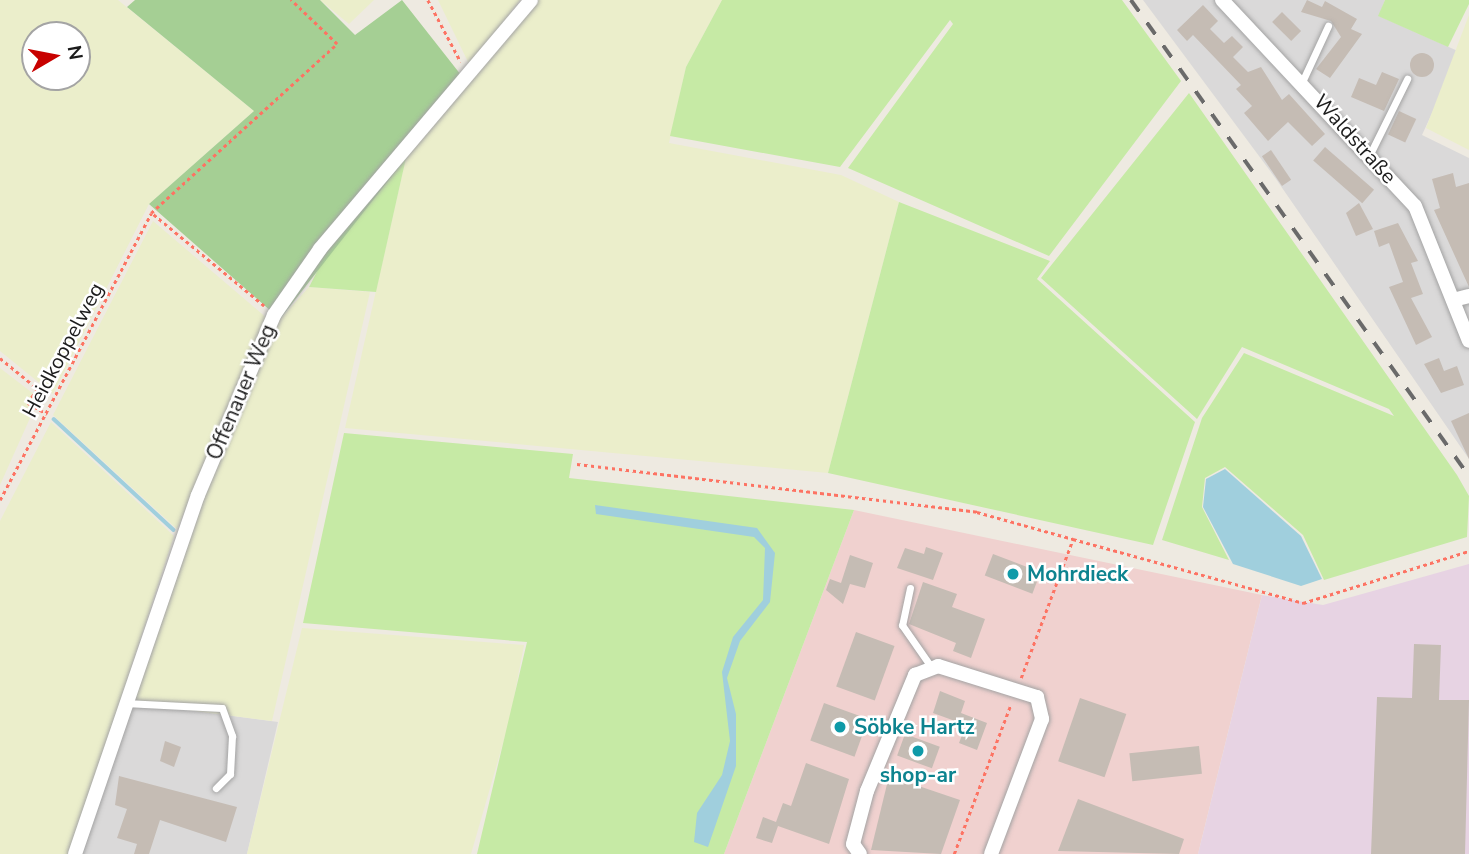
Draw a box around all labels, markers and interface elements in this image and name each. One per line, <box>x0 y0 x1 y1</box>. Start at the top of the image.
north arrow <box>21 21 91 91</box>
text: N <box>61 43 89 62</box>
street label: Waldstraße <box>1308 89 1402 189</box>
street label: Heidkoppelweg <box>17 278 109 422</box>
street label: Offenauer Weg <box>201 320 281 464</box>
place label: Mohrdieck <box>1027 561 1128 587</box>
marker: Mohrdieck <box>1005 566 1021 582</box>
place label: Söbke Hartz <box>854 714 975 740</box>
marker: Söbke Hartz <box>832 719 848 735</box>
marker: shop-ar <box>910 743 926 759</box>
place label: shop-ar <box>880 762 956 788</box>

